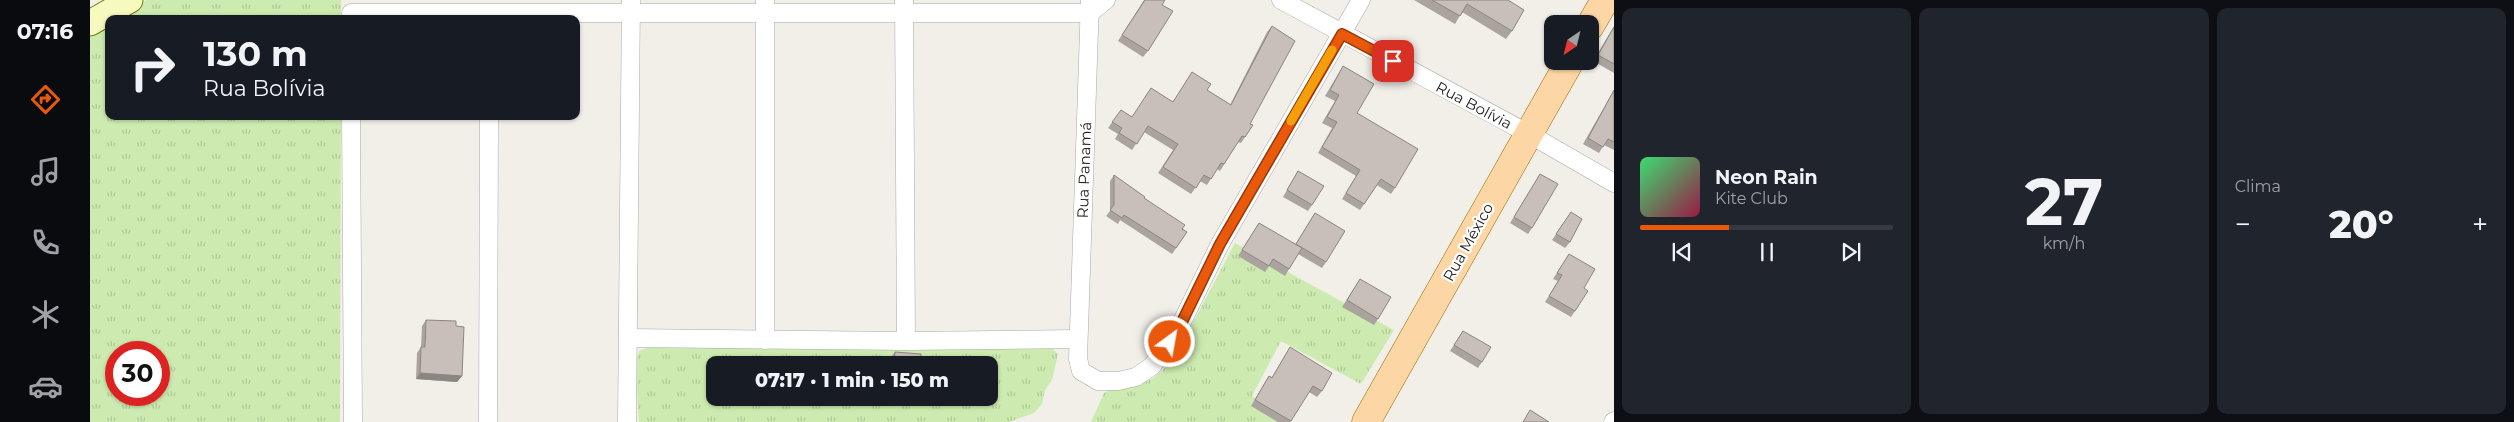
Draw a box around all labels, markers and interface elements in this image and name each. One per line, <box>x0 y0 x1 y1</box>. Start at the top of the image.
north arrow <box>1544 15 1599 70</box>
map controls <box>1544 15 1599 70</box>
text: 07:16 <box>17 18 73 45</box>
text: 130 m <box>203 32 308 75</box>
icon: right <box>120 35 185 100</box>
pin <box>1372 40 1414 82</box>
icon: arrive <box>1379 47 1407 75</box>
text: Rua Bolívia <box>203 75 325 102</box>
street label: Rua Bolívia <box>1433 77 1515 133</box>
icon: directions <box>28 82 63 117</box>
street label: Rua Panamá <box>1073 121 1095 219</box>
icon: music <box>28 154 63 189</box>
text: 27 <box>2025 162 2103 241</box>
text: Neon Rain <box>1715 166 1818 189</box>
text: Clima <box>2235 177 2281 196</box>
text: Kite Club <box>1715 189 1788 208</box>
street label: Rua México <box>1439 200 1497 284</box>
text: 20° <box>2329 201 2394 248</box>
text: − <box>2235 207 2251 241</box>
text: + <box>2472 207 2488 241</box>
icon: phone <box>28 225 63 260</box>
text: km/h <box>2043 234 2085 253</box>
icon: previous <box>1668 238 1696 266</box>
icon: pause <box>1753 238 1781 266</box>
icon: next <box>1837 238 1865 266</box>
icon: climate <box>28 297 63 332</box>
position arrow <box>1143 315 1195 367</box>
speed limit sign: 30 <box>105 341 170 406</box>
icon: car <box>28 369 63 404</box>
text: 07:17 · 1 min · 150 m <box>755 369 949 392</box>

